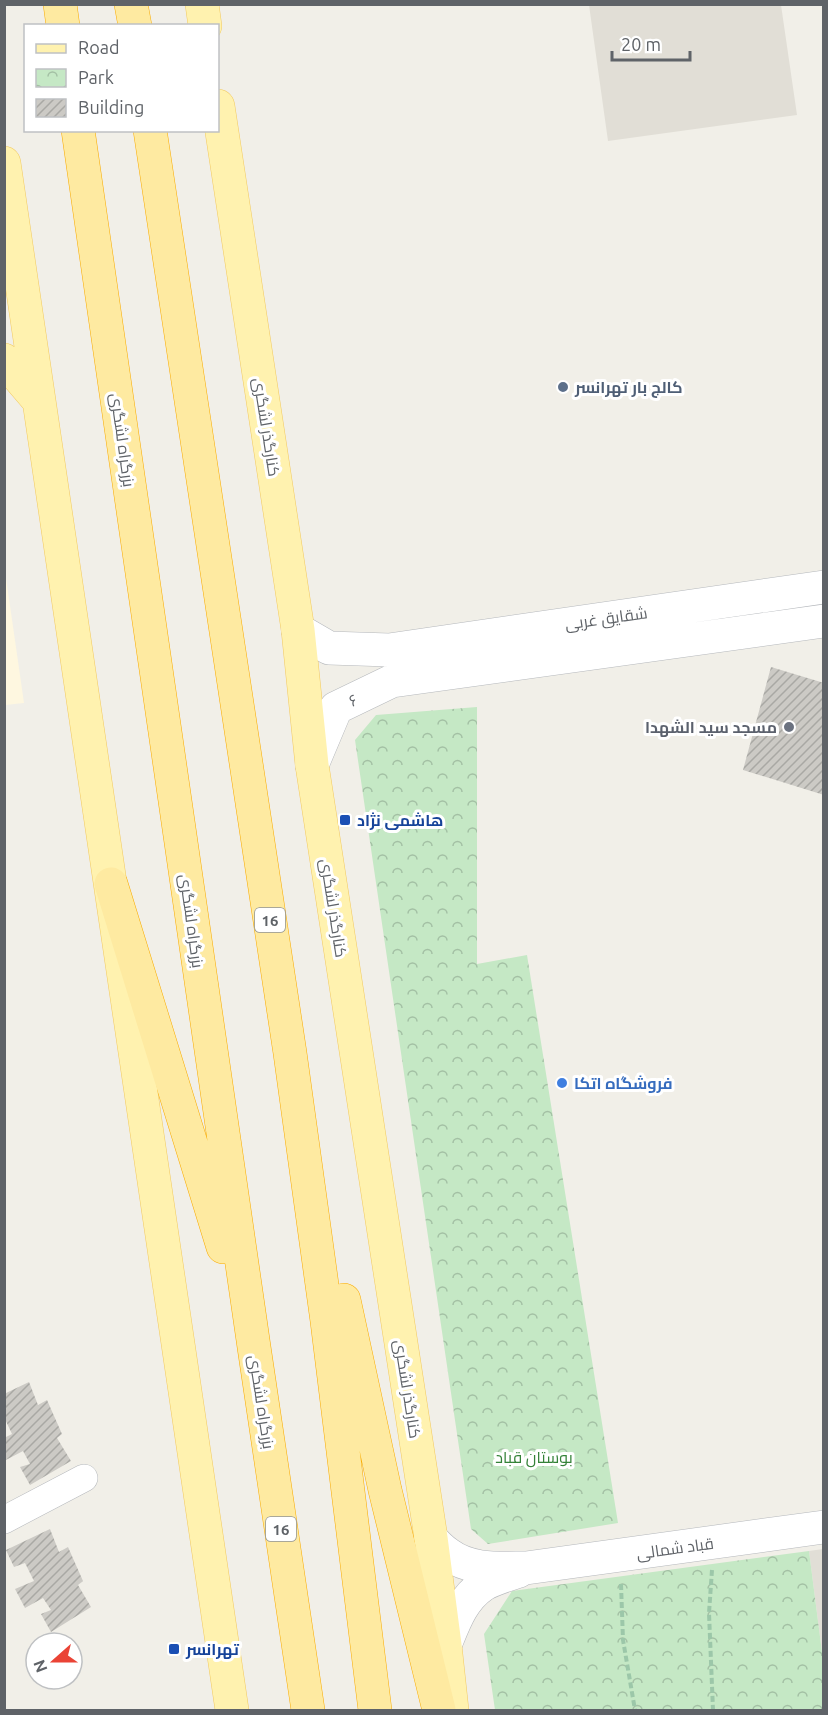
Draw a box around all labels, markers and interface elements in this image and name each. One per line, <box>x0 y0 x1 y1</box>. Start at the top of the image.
legend <box>24 24 219 132</box>
scale bar <box>612 24 690 62</box>
text: 20 m <box>621 34 661 54</box>
text: Road <box>78 37 120 57</box>
text: Park <box>78 67 114 87</box>
text: Building <box>78 97 144 117</box>
street label: کنارگذر لشگری <box>248 376 284 478</box>
place label: کالج بار تهرانسر <box>574 378 683 398</box>
marker: کالج بار تهرانسر <box>556 380 570 394</box>
street label: بزرگراه لشگری <box>106 392 139 488</box>
street label: شقایق غربی <box>564 603 649 635</box>
street label: ۶ <box>346 690 360 710</box>
place label: مسجد سید الشهدا <box>645 718 777 737</box>
marker: مسجد سید الشهدا <box>782 720 796 734</box>
place label: هاشمی نژاد <box>357 811 443 830</box>
marker: هاشمی نژاد <box>338 813 352 827</box>
street label: کنارگذر لشگری <box>315 857 351 959</box>
street label: بزرگراه لشگری <box>175 873 208 969</box>
road number: 16 <box>255 908 285 932</box>
place label: فروشگاه اتکا <box>574 1074 673 1093</box>
marker: فروشگاه اتکا <box>555 1076 569 1090</box>
street label: کنارگذر لشگری <box>389 1338 425 1440</box>
street label: بزرگراه لشگری <box>244 1354 278 1451</box>
park label: بوستان قباد <box>495 1448 573 1468</box>
road number: 16 <box>266 1517 296 1541</box>
street label: قباد شمالی <box>635 1534 715 1564</box>
north arrow <box>24 1631 84 1691</box>
place label: تهرانسر <box>185 1640 240 1659</box>
marker: تهرانسر <box>167 1642 181 1656</box>
text: N <box>29 1658 51 1675</box>

